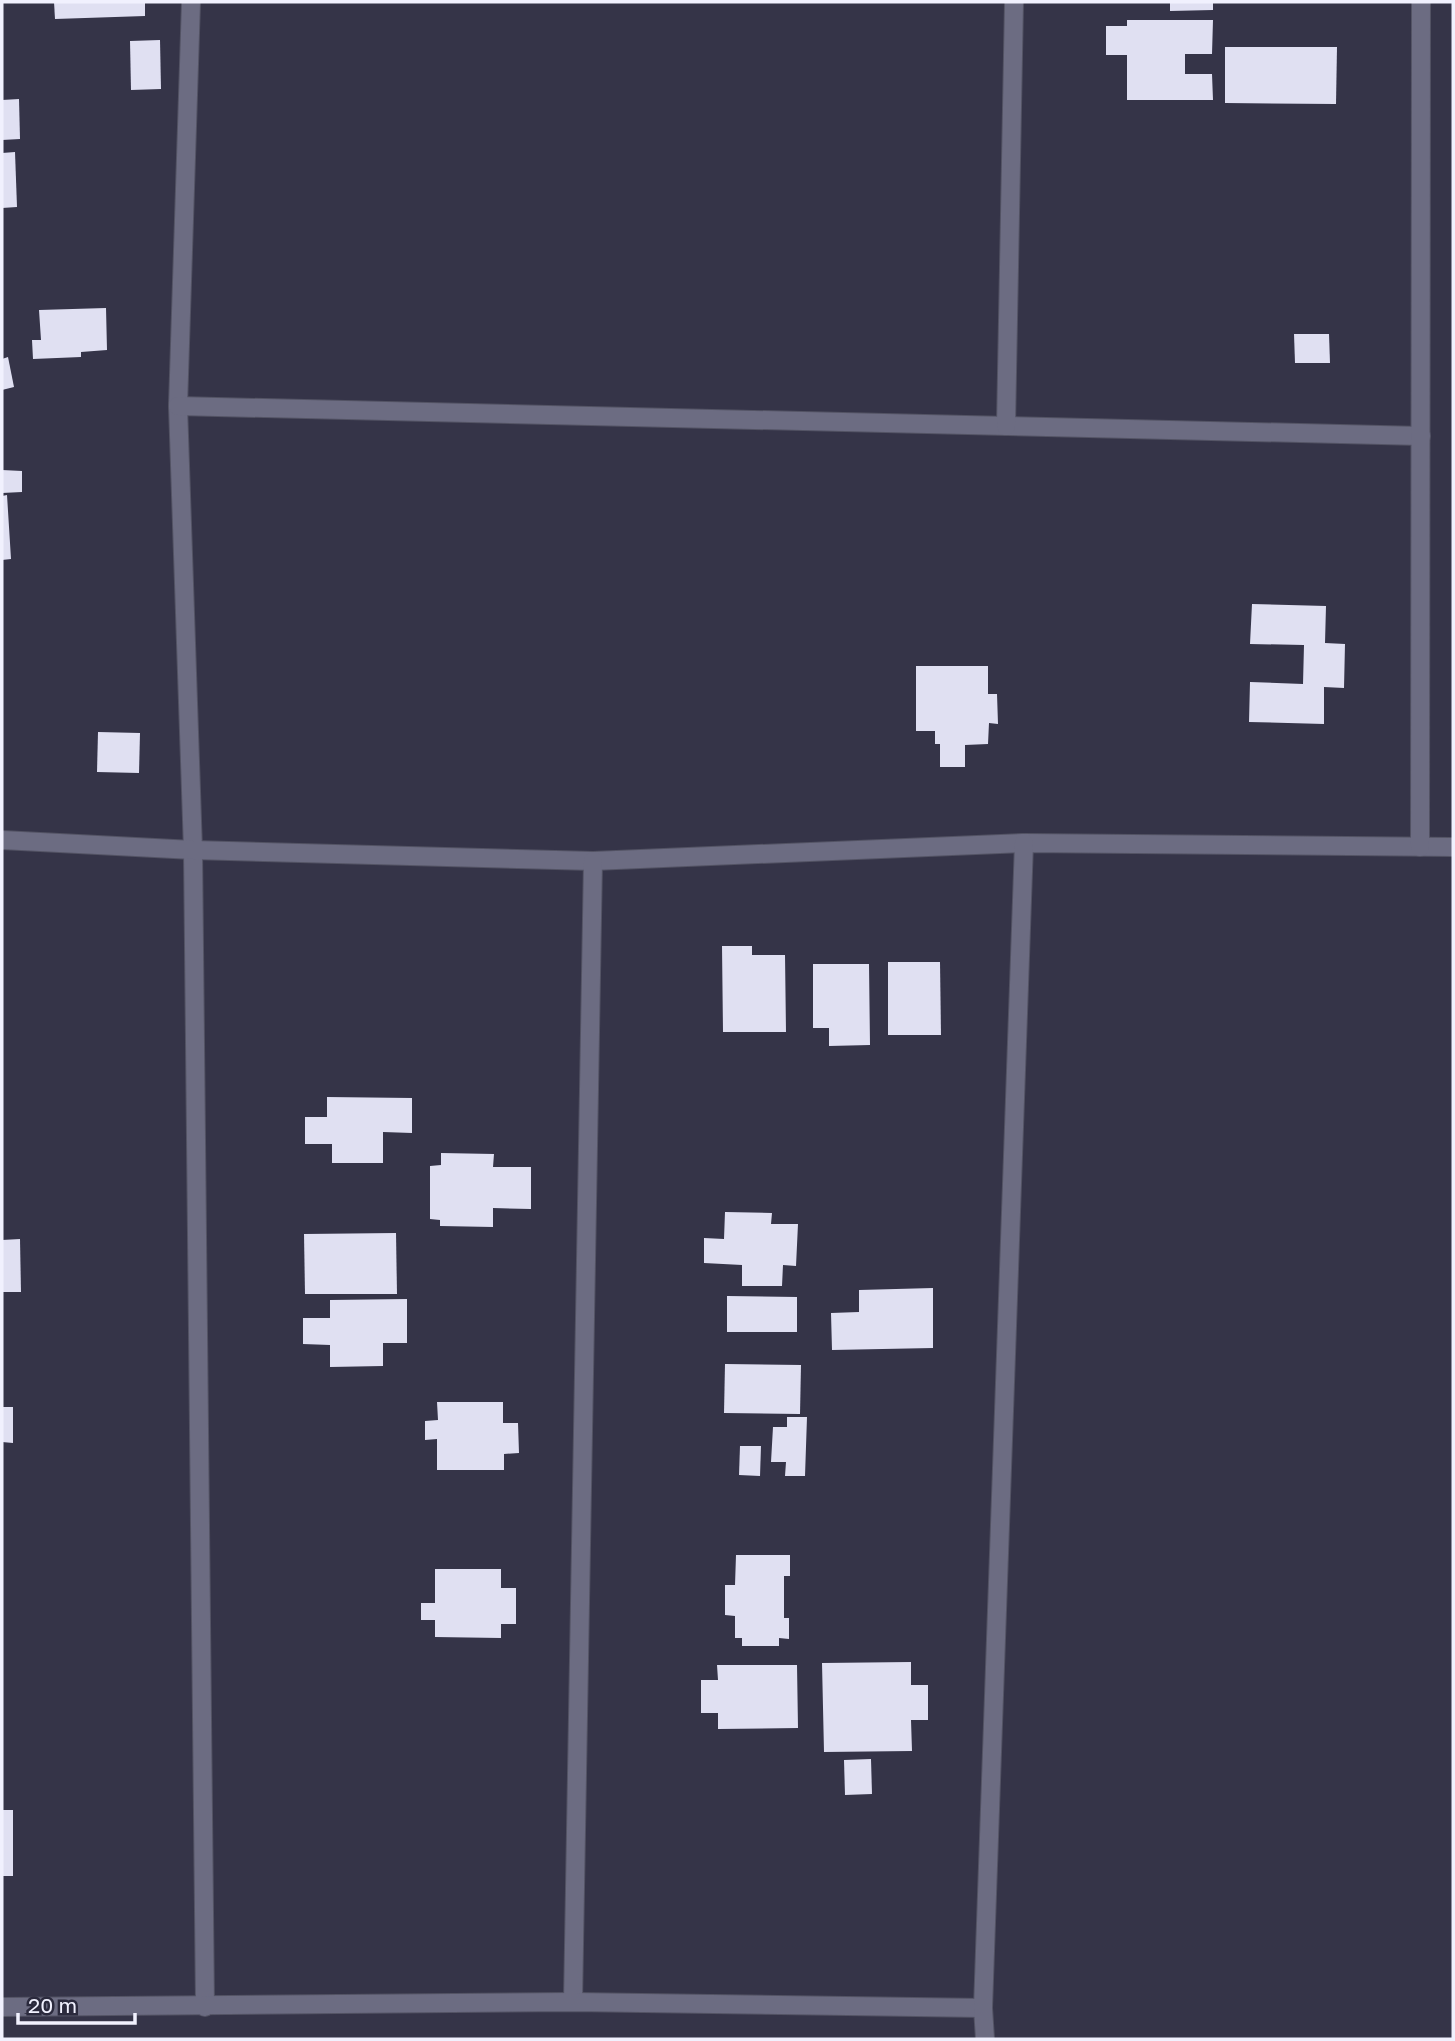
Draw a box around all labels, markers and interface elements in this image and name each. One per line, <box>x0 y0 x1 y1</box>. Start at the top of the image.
scale bar <box>18 1982 135 2026</box>
text: 20 m <box>28 1992 77 2018</box>

